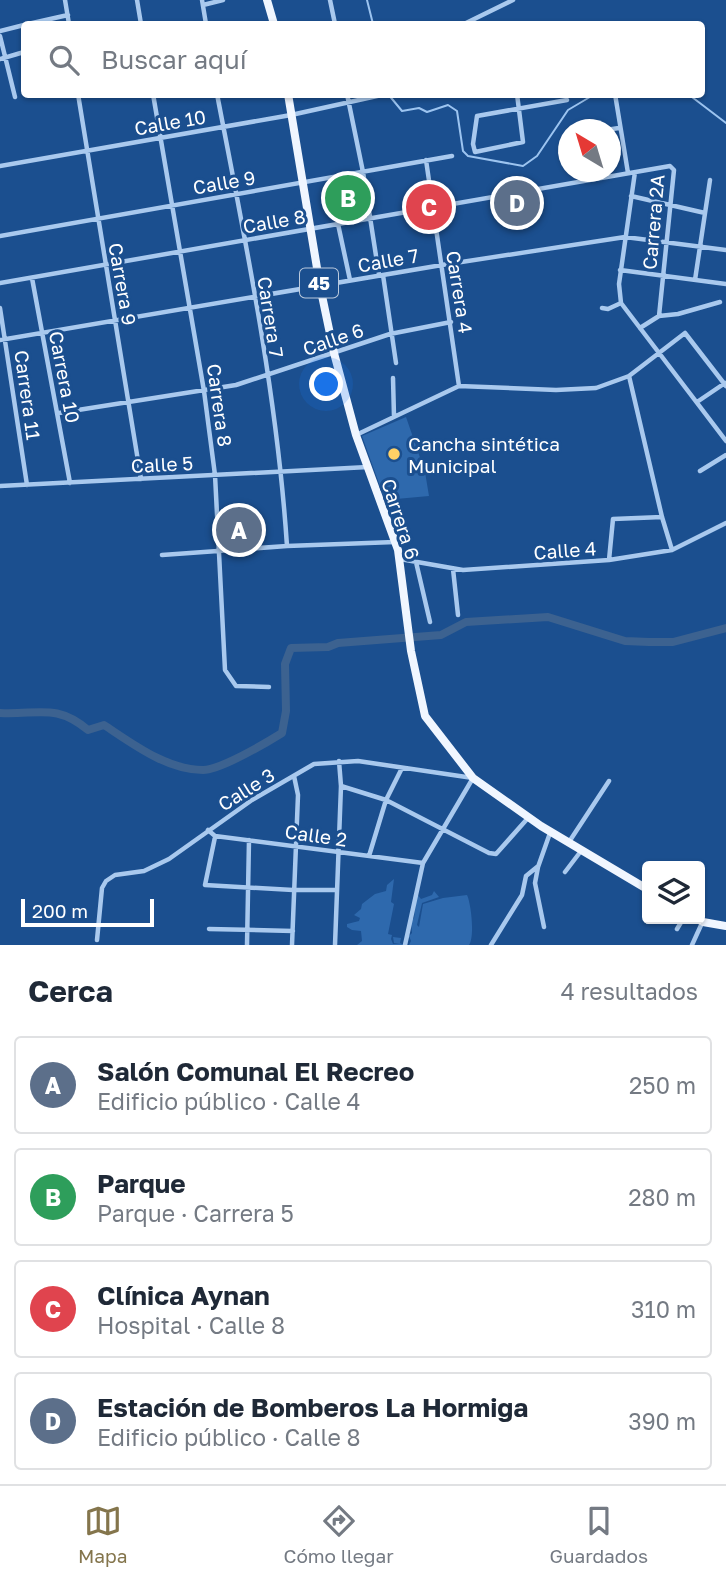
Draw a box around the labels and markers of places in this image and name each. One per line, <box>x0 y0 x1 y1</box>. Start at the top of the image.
pin: B <box>325 172 371 224</box>
pin: D <box>494 177 540 229</box>
pin: C <box>406 181 452 233</box>
place label: Cancha sintética Municipal <box>408 432 560 477</box>
marker: Cancha sintética Municipal <box>386 446 402 462</box>
pin: A <box>216 504 262 556</box>

